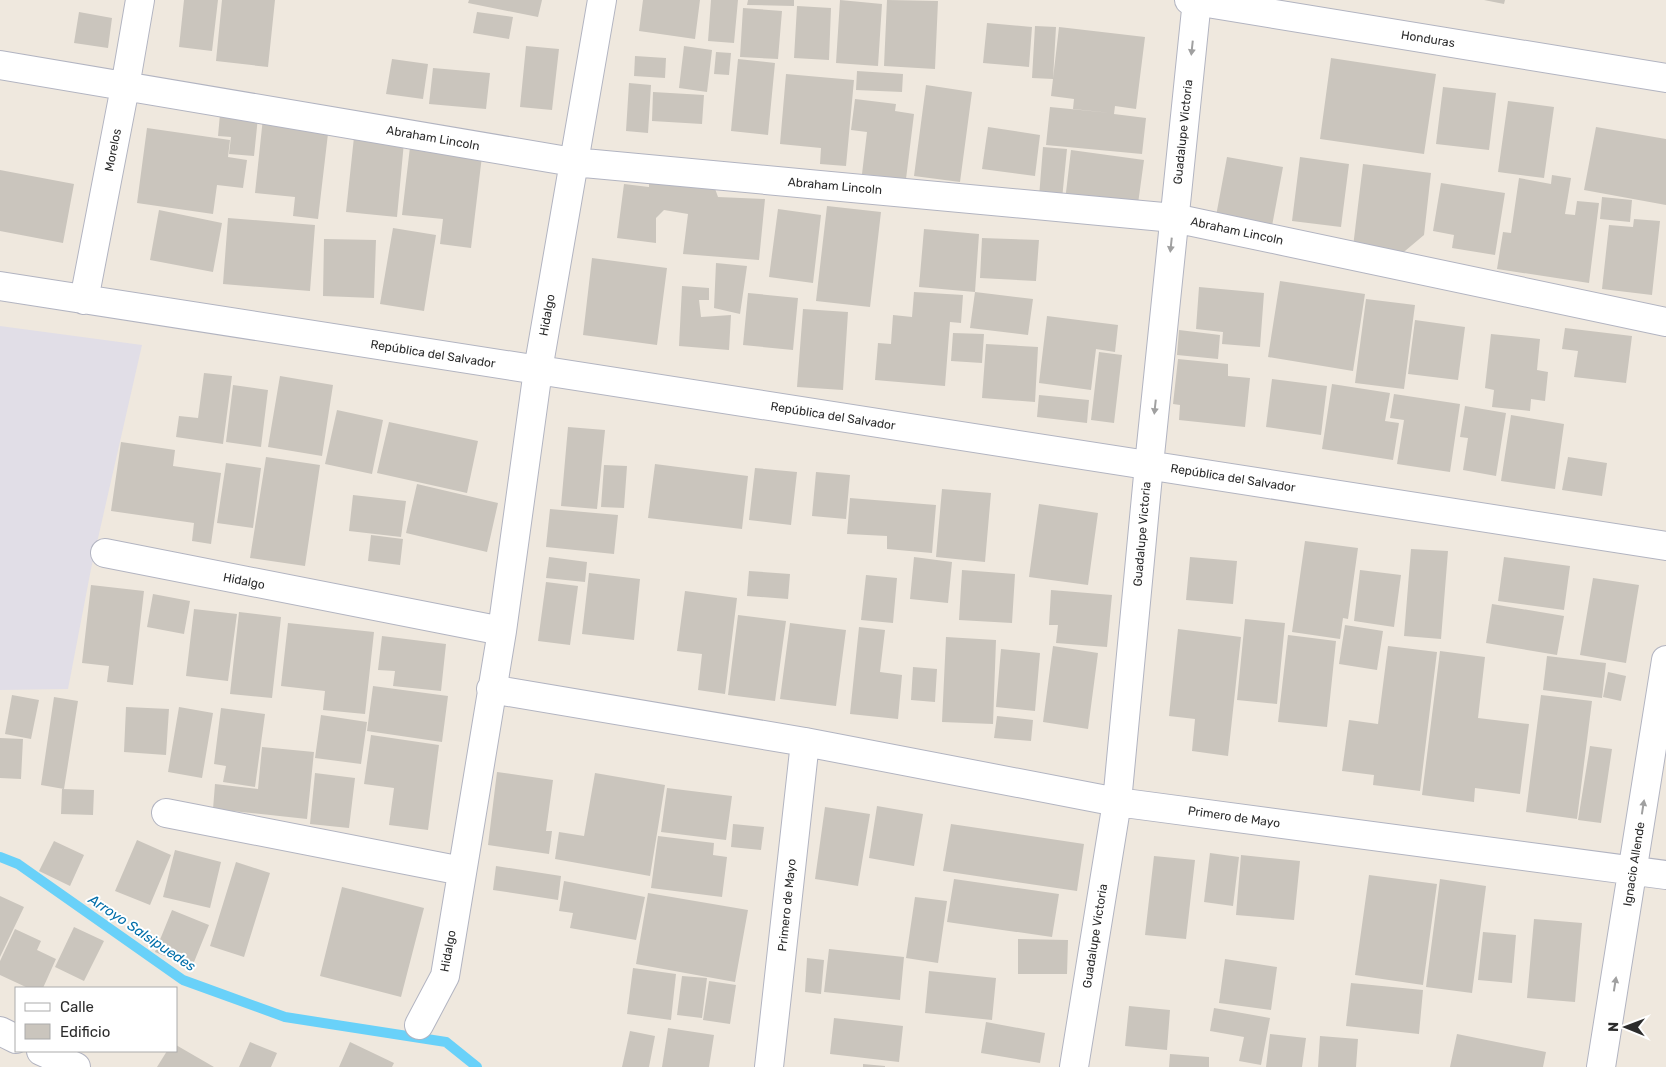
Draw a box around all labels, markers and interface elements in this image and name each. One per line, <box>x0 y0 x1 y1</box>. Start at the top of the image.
street label: Honduras <box>1400 28 1456 50</box>
one-way arrow <box>1188 41 1196 57</box>
street label: Guadalupe Victoria <box>1171 79 1195 185</box>
street label: Abraham Lincoln <box>385 123 481 153</box>
street label: Morelos <box>102 127 124 173</box>
street label: Abraham Lincoln <box>787 175 883 197</box>
street label: Abraham Lincoln <box>1189 214 1285 248</box>
one-way arrow <box>1167 237 1175 253</box>
street label: Hidalgo <box>536 293 558 337</box>
street label: República del Salvador <box>369 337 497 371</box>
street label: República del Salvador <box>769 399 897 433</box>
one-way arrow <box>1150 399 1158 415</box>
street label: República del Salvador <box>1169 461 1297 495</box>
street label: Guadalupe Victoria <box>1130 481 1154 587</box>
street label: Hidalgo <box>222 570 266 592</box>
one-way arrow <box>1640 798 1648 814</box>
street label: Primero de Mayo <box>1187 804 1281 830</box>
street label: Ignacio Allende <box>1620 821 1648 907</box>
street label: Primero de Mayo <box>775 858 799 952</box>
street label: Guadalupe Victoria <box>1080 883 1110 989</box>
water label: Arroyo Salsipuedes <box>84 890 199 975</box>
street label: Hidalgo <box>437 929 459 973</box>
one-way arrow <box>1611 976 1619 992</box>
legend <box>15 987 178 1052</box>
text: Calle <box>60 998 94 1016</box>
north arrow <box>1601 1002 1651 1052</box>
text: N <box>1605 1022 1622 1032</box>
text: Edificio <box>60 1023 110 1041</box>

